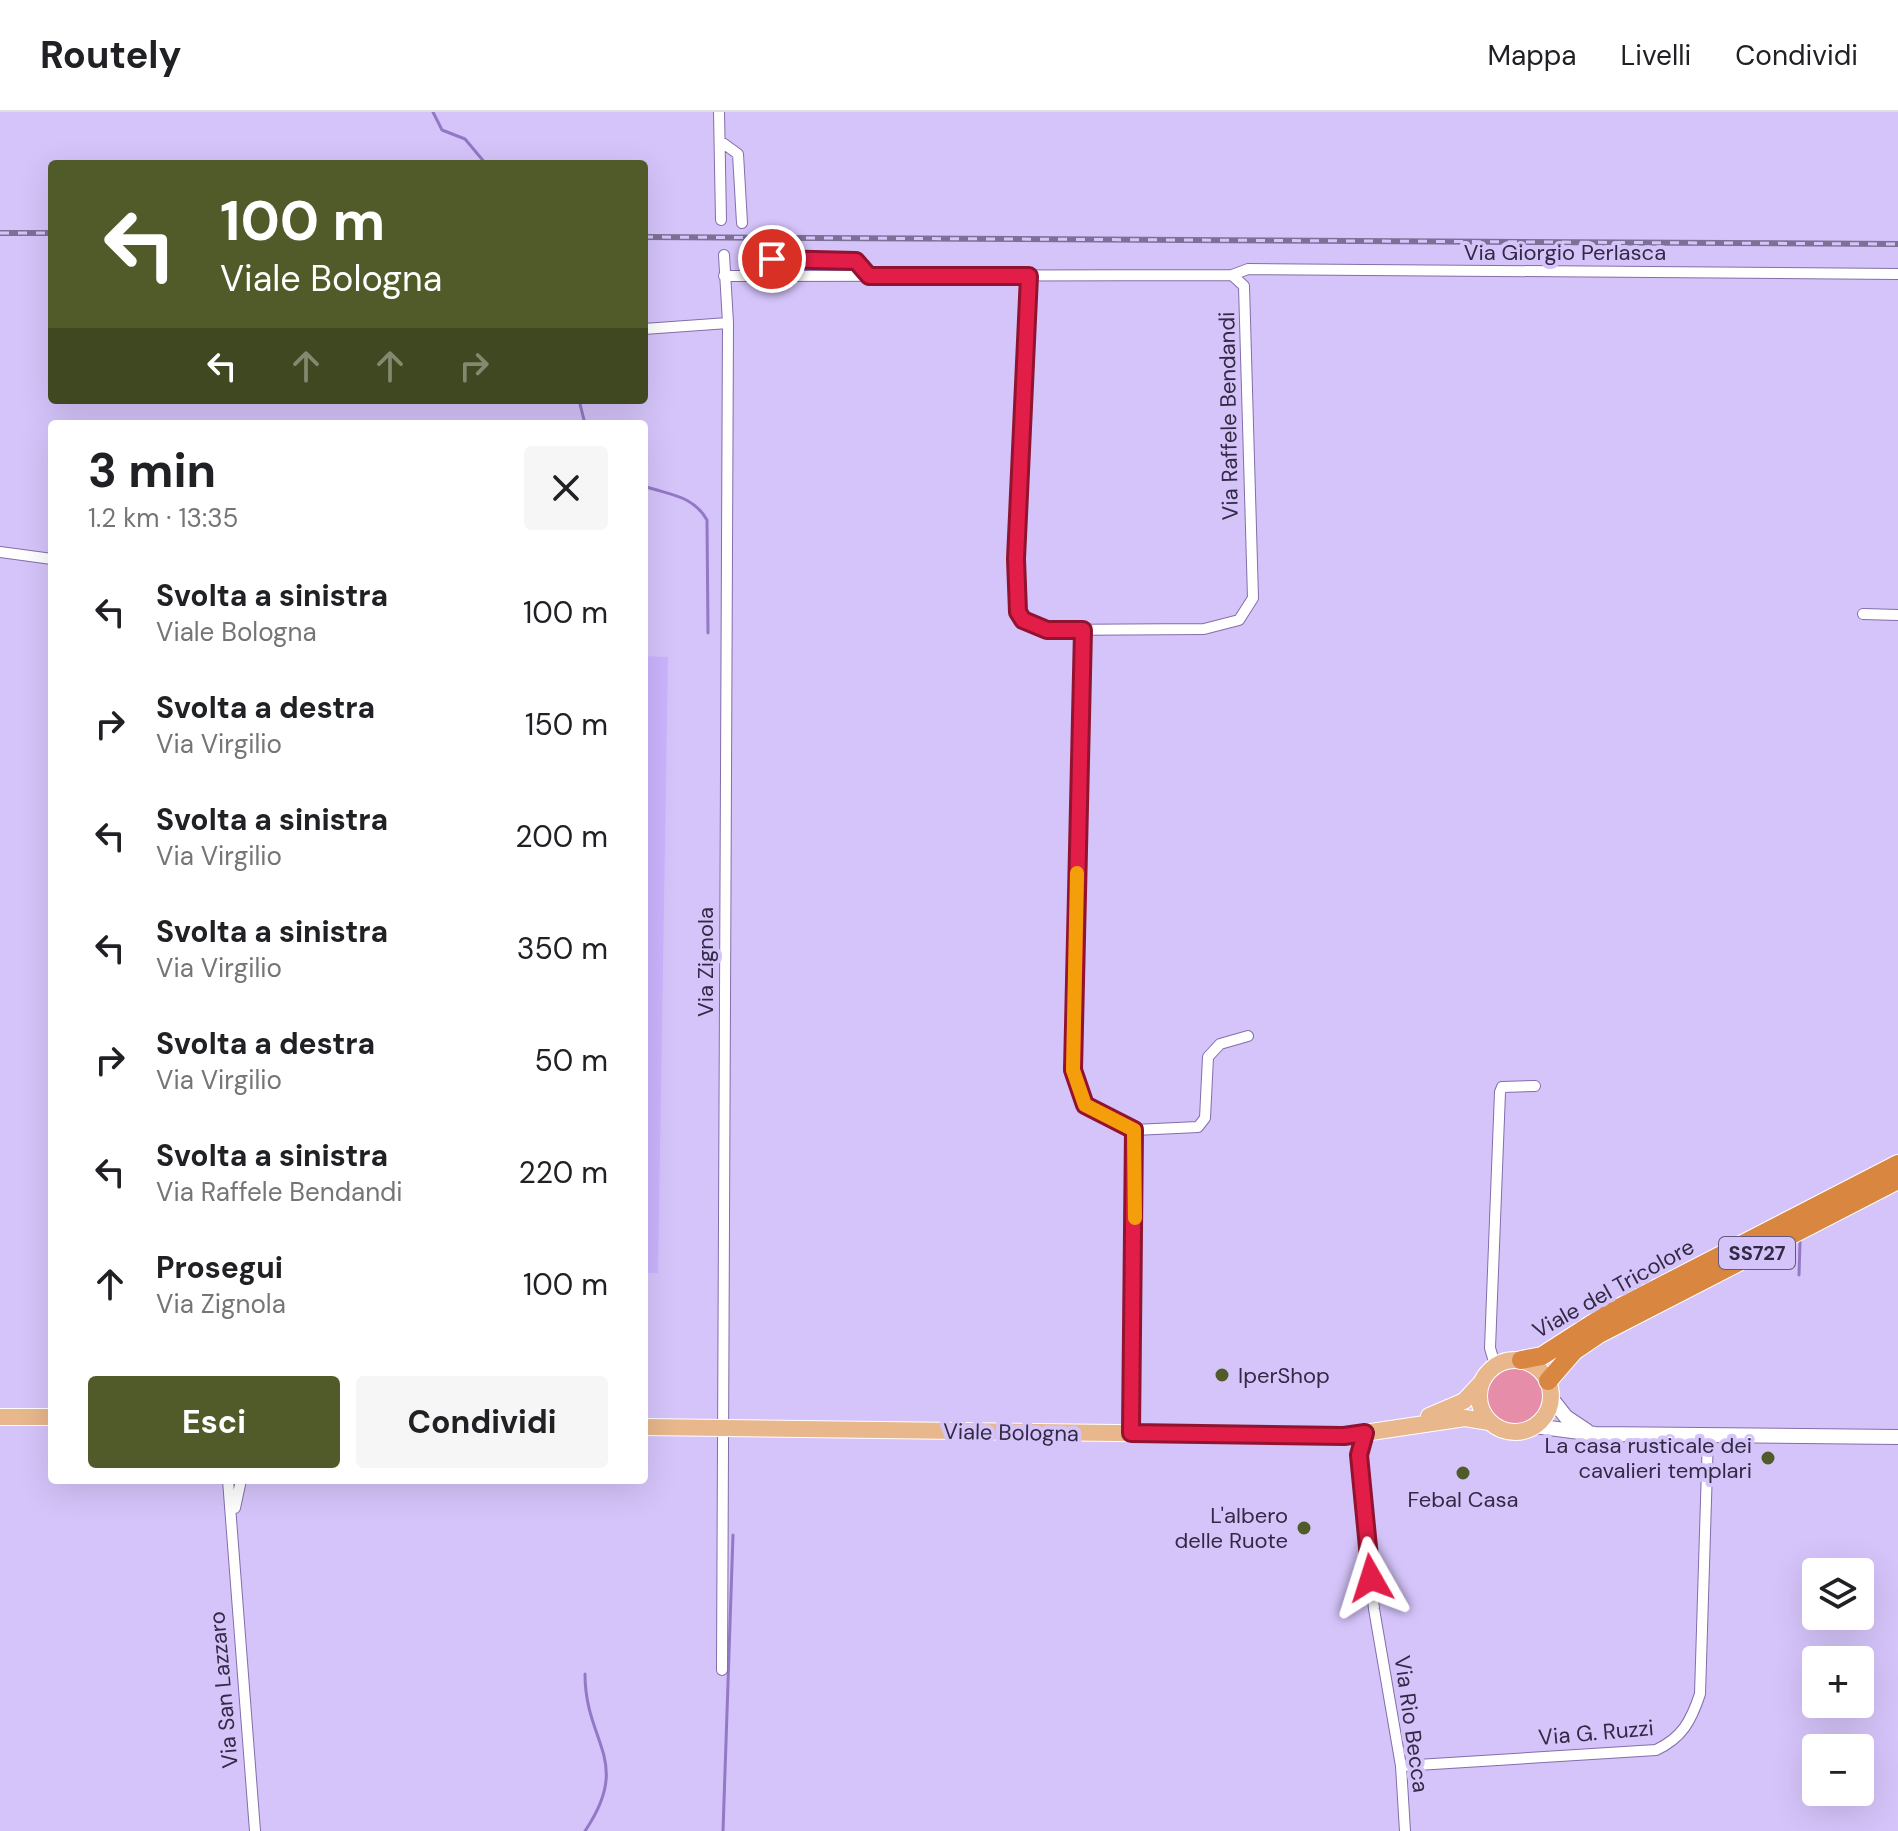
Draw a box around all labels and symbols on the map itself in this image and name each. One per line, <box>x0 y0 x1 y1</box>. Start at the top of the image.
pin <box>738 225 806 293</box>
street label: Via Giorgio Perlasca <box>1464 238 1666 267</box>
street label: Via Raffele Bendandi <box>1212 311 1245 521</box>
street label: Via Zignola <box>691 907 720 1017</box>
street label: Viale del Tricolore <box>1527 1232 1699 1345</box>
road number: SS727 <box>1719 1237 1795 1269</box>
place label: IperShop <box>1238 1361 1330 1390</box>
marker: IperShop <box>1213 1366 1231 1384</box>
street label: Viale Bologna <box>943 1417 1079 1448</box>
place label: La casa rusticale dei cavalieri templari <box>1545 1431 1752 1485</box>
marker: La casa rusticale dei cavalieri templari <box>1759 1449 1777 1467</box>
marker: Febal Casa <box>1454 1464 1472 1482</box>
place label: Febal Casa <box>1407 1485 1519 1514</box>
place label: L'albero delle Ruote <box>1174 1501 1288 1555</box>
marker: L'albero delle Ruote <box>1295 1519 1313 1537</box>
position arrow <box>1329 1536 1413 1620</box>
street label: Via San Lazzaro <box>202 1610 245 1770</box>
street label: Via Rio Becca <box>1388 1654 1435 1794</box>
street label: Via G. Ruzzi <box>1537 1713 1655 1752</box>

